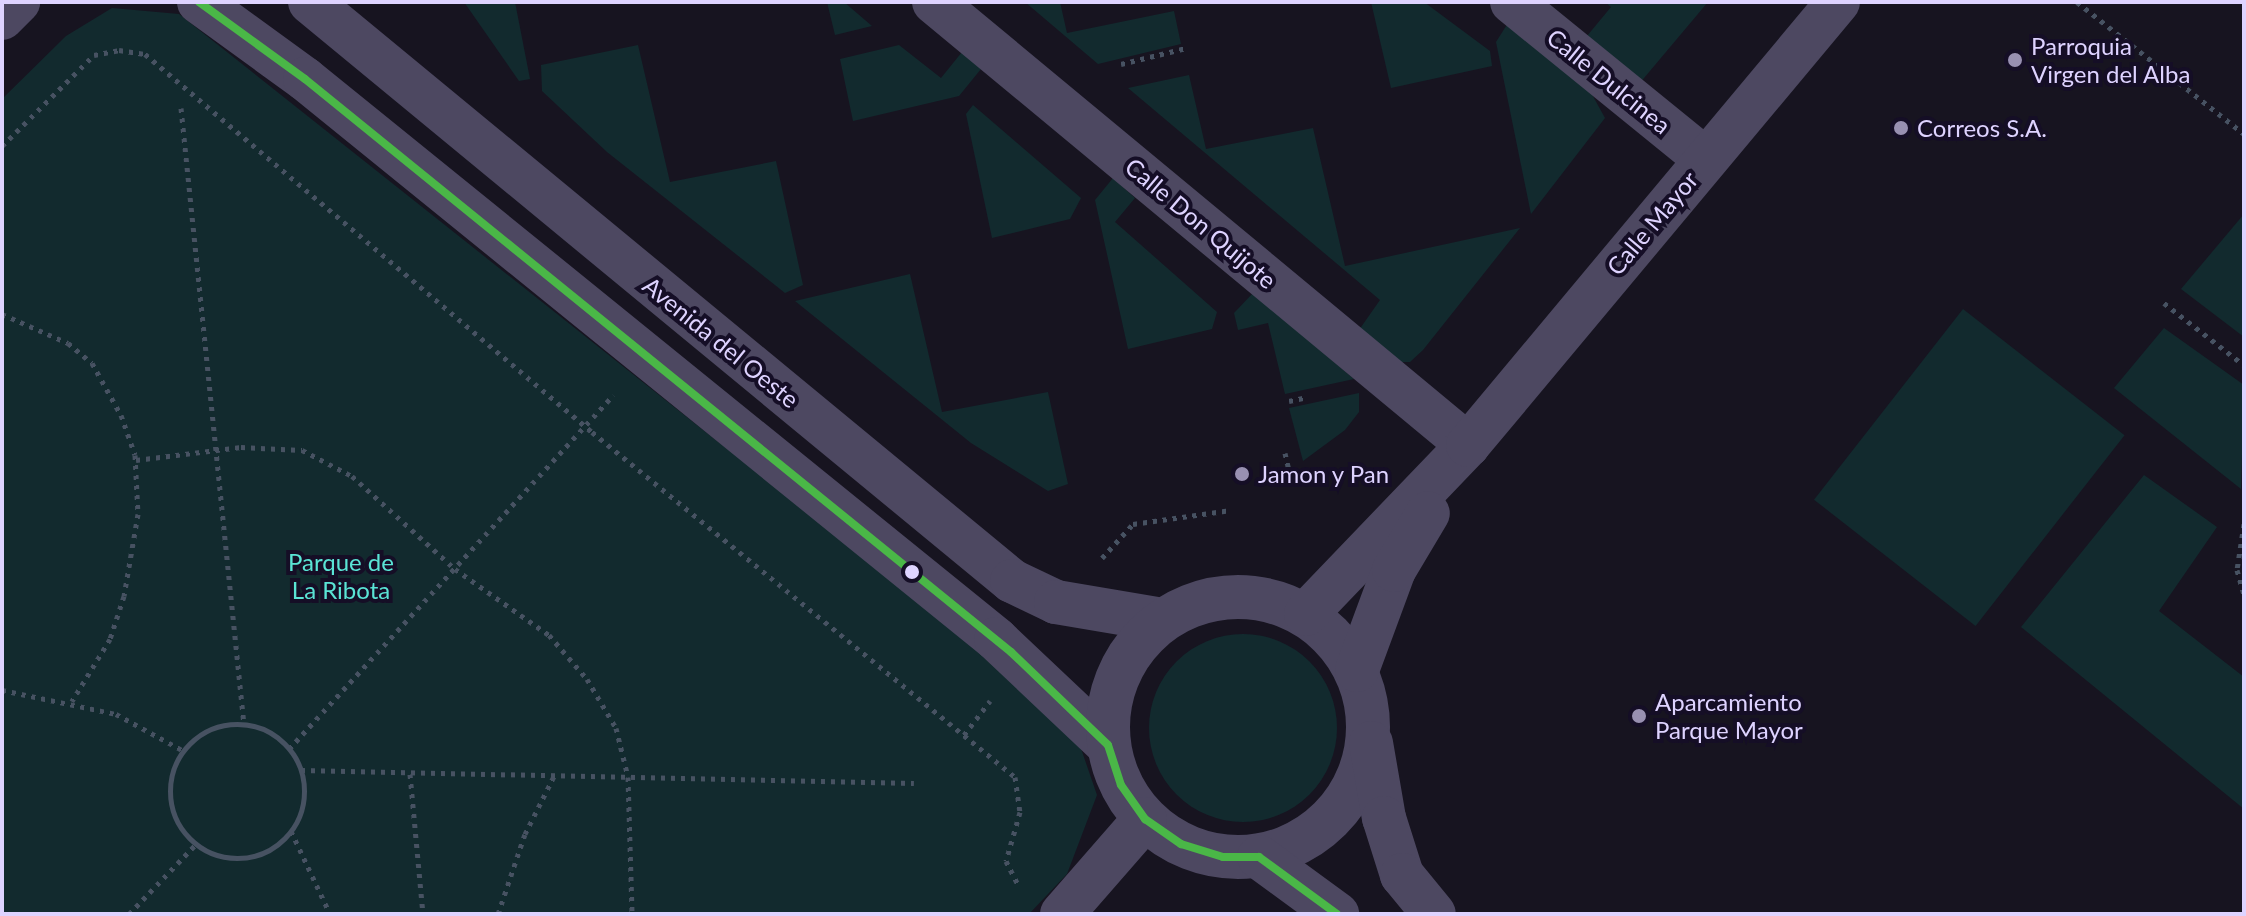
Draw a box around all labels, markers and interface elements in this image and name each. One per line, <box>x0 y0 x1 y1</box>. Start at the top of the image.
street label: Calle Dulcinea <box>1541 22 1677 140</box>
place label: Parroquia Virgen del Alba <box>2031 32 2191 88</box>
marker: Parroquia Virgen del Alba <box>2006 51 2024 69</box>
place label: Correos S.A. <box>1917 114 2047 142</box>
marker: Correos S.A. <box>1892 119 1910 137</box>
street label: Calle Don Quijote <box>1120 152 1282 294</box>
street label: Calle Mayor <box>1600 165 1704 281</box>
street label: Avenida del Oeste <box>637 270 805 414</box>
place label: Jamon y Pan <box>1258 460 1390 488</box>
marker: Jamon y Pan <box>1233 465 1251 483</box>
park label: Parque de La Ribota <box>288 548 394 604</box>
unlabelled marker <box>904 564 920 580</box>
place label: Aparcamiento Parque Mayor <box>1655 688 1803 744</box>
marker: Aparcamiento Parque Mayor <box>1630 707 1648 725</box>

